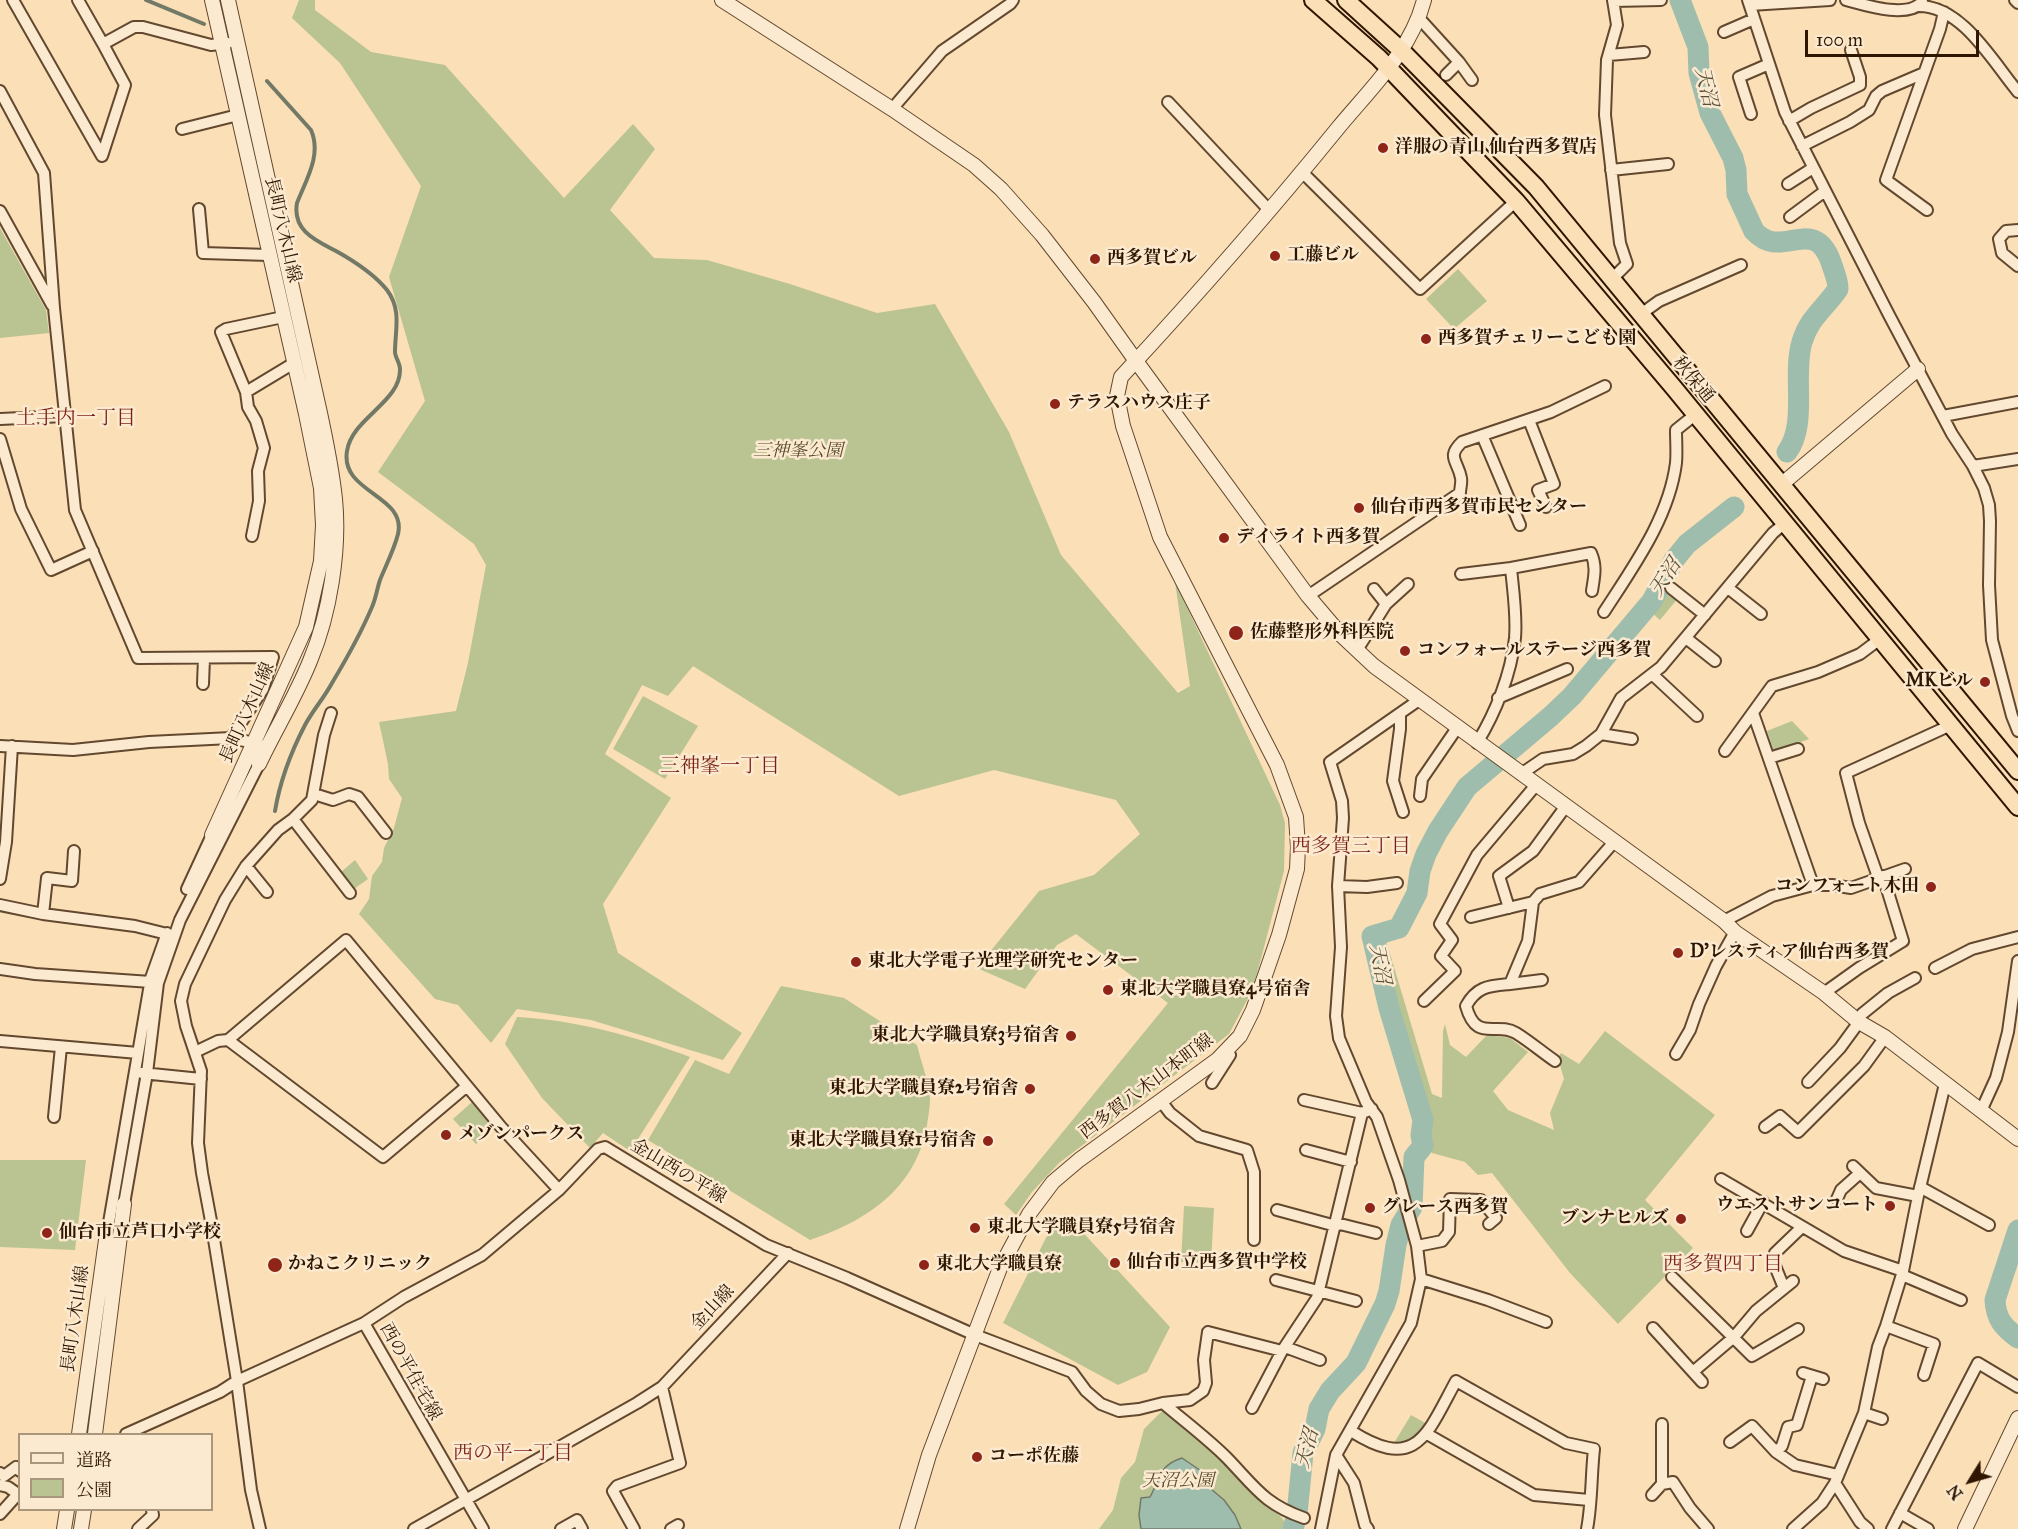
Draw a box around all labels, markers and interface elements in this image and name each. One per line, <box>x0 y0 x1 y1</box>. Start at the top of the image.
scale bar <box>1808 18 1982 56</box>
text: 100 m <box>1816 29 1863 51</box>
water label: 天沼 <box>1689 65 1721 109</box>
place label: 洋服の青山 仙台西多賀店 <box>1395 137 1597 159</box>
marker: 洋服の青山 仙台西多賀店 <box>1376 141 1390 155</box>
street label: 長町八木山線 <box>259 175 305 285</box>
place label: 工藤ビル <box>1287 245 1359 267</box>
place label: 西多賀ビル <box>1107 248 1197 270</box>
marker: 工藤ビル <box>1268 249 1282 263</box>
marker: 西多賀ビル <box>1088 252 1102 266</box>
place label: 西多賀チェリーこども園 <box>1438 328 1636 350</box>
marker: 西多賀チェリーこども園 <box>1419 332 1433 346</box>
street label: 秋保通 <box>1667 352 1719 408</box>
place label: テラスハウス庄子 <box>1067 393 1211 415</box>
marker: テラスハウス庄子 <box>1048 397 1062 411</box>
district label: 土手内一丁目 <box>16 407 136 431</box>
park label: 三神峯公園 <box>753 441 843 463</box>
place label: 仙台市西多賀市民センター <box>1371 497 1587 519</box>
marker: 仙台市西多賀市民センター <box>1352 501 1366 515</box>
place label: デイライト西多賀 <box>1236 527 1380 549</box>
marker: デイライト西多賀 <box>1217 531 1231 545</box>
water label: 天沼 <box>1645 555 1687 601</box>
place label: 佐藤整形外科医院 <box>1250 622 1394 644</box>
marker: 佐藤整形外科医院 <box>1227 624 1245 642</box>
place label: コンフォールステージ西多賀 <box>1417 640 1651 662</box>
marker: コンフォールステージ西多賀 <box>1398 644 1412 658</box>
street label: 長町八木山線 <box>216 659 280 767</box>
place label: MKビル <box>1906 671 1973 693</box>
marker: MKビル <box>1978 675 1992 689</box>
district label: 三神峯一丁目 <box>660 755 780 779</box>
district label: 西多賀三丁目 <box>1291 835 1411 859</box>
place label: コンフォート木田 <box>1775 876 1919 898</box>
marker: コンフォート木田 <box>1924 880 1938 894</box>
water label: 天沼 <box>1363 942 1395 986</box>
place label: D'レスティア仙台西多賀 <box>1690 942 1889 964</box>
marker: D'レスティア仙台西多賀 <box>1671 946 1685 960</box>
place label: 東北大学電子光理学研究センター <box>868 951 1138 973</box>
marker: 東北大学電子光理学研究センター <box>849 955 863 969</box>
place label: 東北大学職員寮4号宿舎 <box>1120 979 1310 1001</box>
marker: 東北大学職員寮4号宿舎 <box>1101 983 1115 997</box>
place label: 東北大学職員寮3号宿舎 <box>872 1025 1059 1047</box>
marker: 東北大学職員寮3号宿舎 <box>1064 1029 1078 1043</box>
street label: 西多賀八木山本町線 <box>1076 1030 1218 1144</box>
place label: 東北大学職員寮2号宿舎 <box>829 1078 1018 1100</box>
marker: 東北大学職員寮2号宿舎 <box>1023 1082 1037 1096</box>
place label: メゾンパークス <box>458 1124 584 1146</box>
marker: メゾンパークス <box>439 1128 453 1142</box>
place label: 東北大学職員寮1号宿舎 <box>789 1130 976 1152</box>
marker: 東北大学職員寮1号宿舎 <box>981 1134 995 1148</box>
street label: 金山西の平線 <box>626 1135 730 1209</box>
place label: ウエストサンコート <box>1716 1195 1878 1217</box>
place label: グレース西多賀 <box>1382 1197 1508 1219</box>
marker: ウエストサンコート <box>1883 1199 1897 1213</box>
marker: グレース西多賀 <box>1363 1201 1377 1215</box>
place label: ブンナヒルズ <box>1561 1208 1669 1230</box>
marker: ブンナヒルズ <box>1674 1212 1688 1226</box>
place label: 東北大学職員寮5号宿舎 <box>987 1217 1175 1239</box>
marker: 東北大学職員寮5号宿舎 <box>968 1221 982 1235</box>
place label: 仙台市立芦口小学校 <box>59 1222 221 1244</box>
marker: 仙台市立芦口小学校 <box>40 1226 54 1240</box>
place label: 仙台市立西多賀中学校 <box>1127 1252 1307 1274</box>
district label: 西多賀四丁目 <box>1663 1253 1783 1277</box>
place label: かねこクリニック <box>288 1254 432 1276</box>
place label: 東北大学職員寮 <box>936 1254 1062 1276</box>
marker: かねこクリニック <box>266 1256 284 1274</box>
marker: 仙台市立西多賀中学校 <box>1108 1256 1122 1270</box>
marker: 東北大学職員寮 <box>917 1258 931 1272</box>
street label: 長町八木山線 <box>58 1264 94 1374</box>
street label: 金山線 <box>687 1281 739 1335</box>
street label: 西の平住宅線 <box>374 1320 446 1424</box>
water label: 天沼 <box>1291 1427 1325 1471</box>
legend <box>18 1433 213 1511</box>
district label: 西の平一丁目 <box>453 1442 573 1466</box>
place label: コーポ佐藤 <box>989 1446 1079 1468</box>
text: 道路 <box>76 1449 112 1471</box>
marker: コーポ佐藤 <box>970 1450 984 1464</box>
north arrow <box>1940 1451 2000 1511</box>
park label: 天沼公園 <box>1142 1471 1214 1493</box>
text: 公園 <box>76 1479 112 1501</box>
text: N <box>1944 1481 1967 1503</box>

